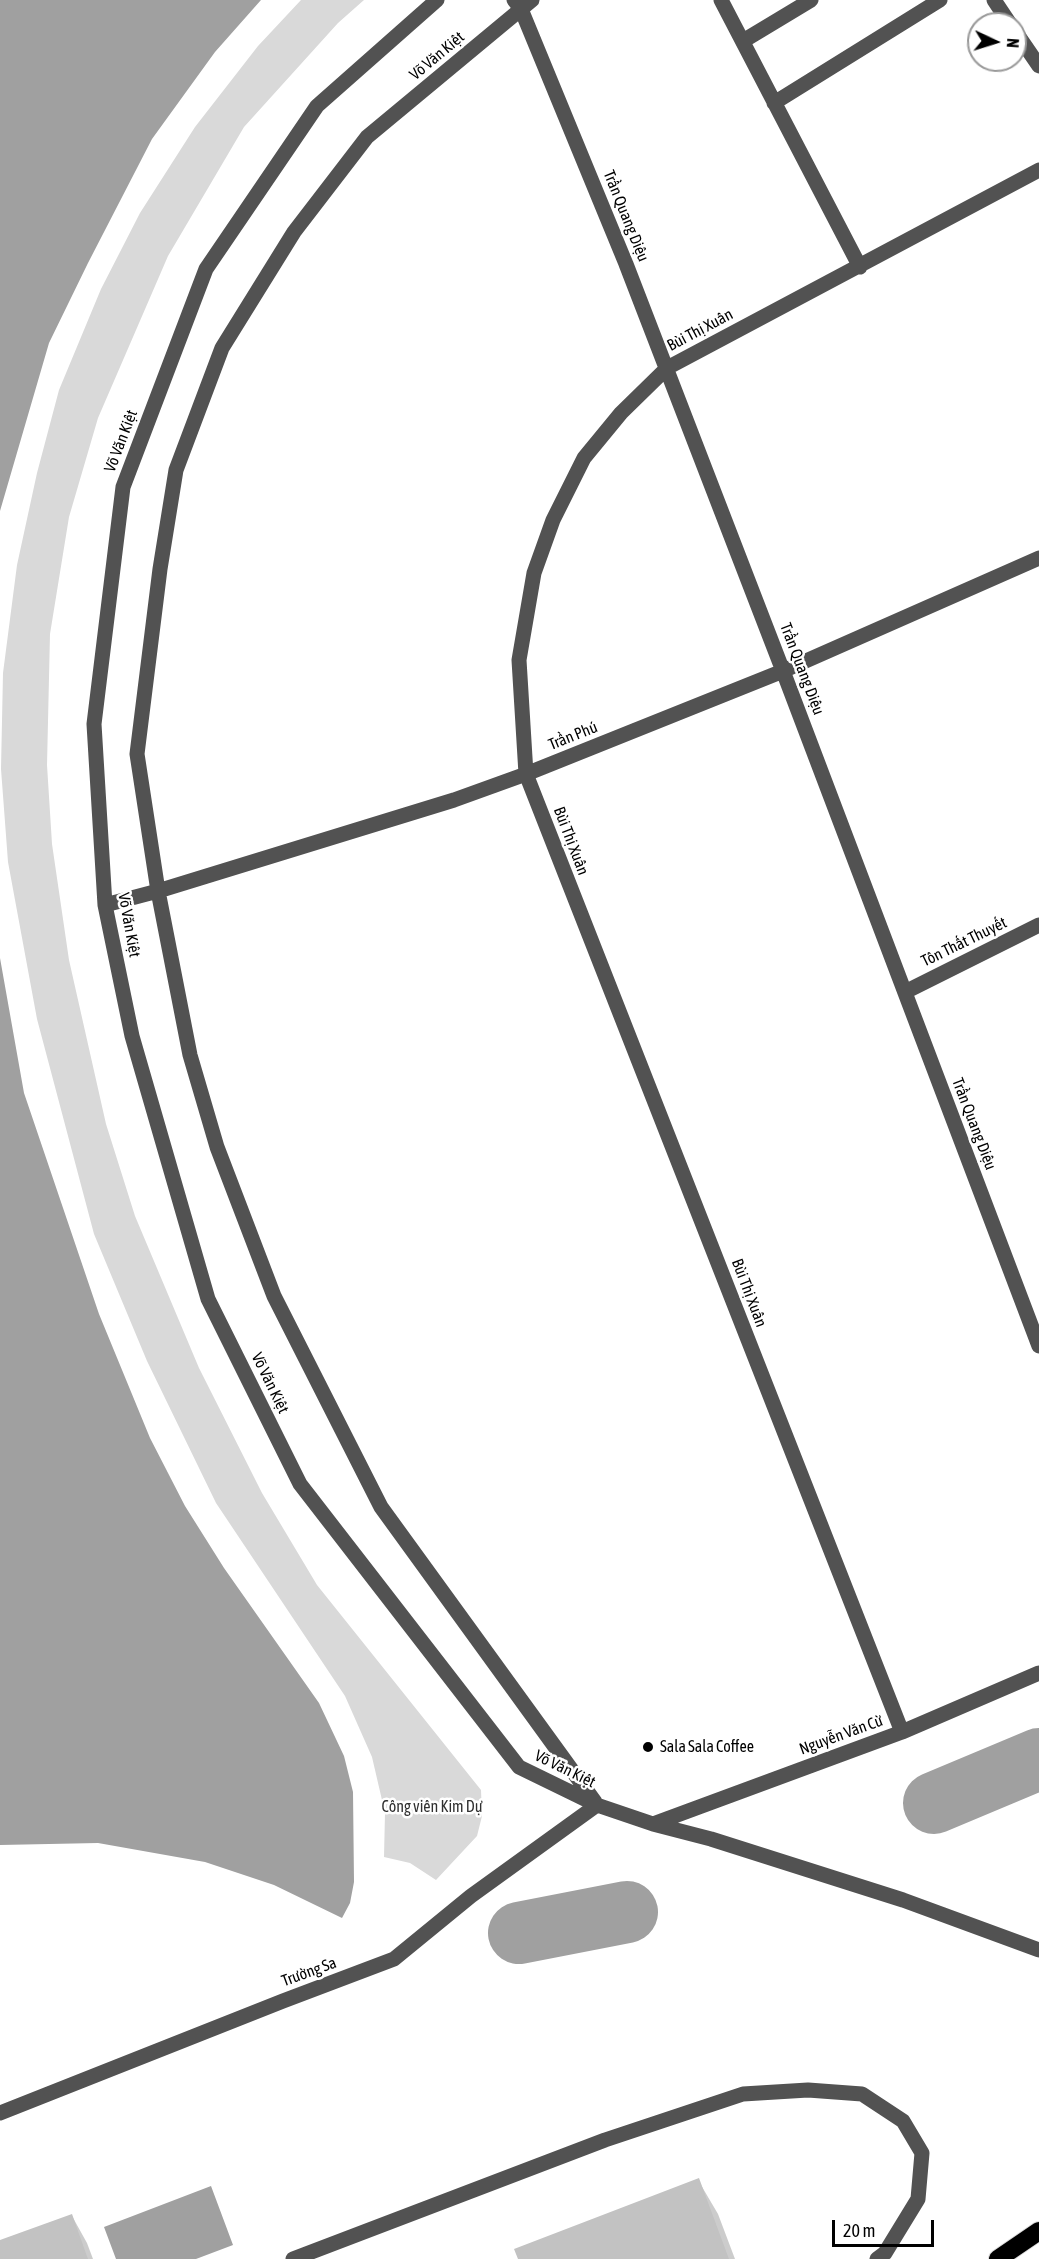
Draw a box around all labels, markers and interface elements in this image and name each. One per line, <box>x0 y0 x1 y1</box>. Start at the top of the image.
north arrow <box>967 12 1027 72</box>
street label: Võ Văn Kiệt <box>406 28 468 84</box>
text: N <box>1004 38 1022 48</box>
street label: Trần Quang Diệu <box>599 168 653 264</box>
street label: Bùi Thị Xuân <box>664 305 736 355</box>
street label: Võ Văn Kiệt <box>100 407 142 475</box>
street label: Trần Quang Diệu <box>776 620 828 718</box>
street label: Trần Phú <box>546 718 600 754</box>
street label: Bùi Thị Xuân <box>549 804 593 878</box>
street label: Võ Văn Kiệt <box>114 891 144 959</box>
street label: Tôn Thất Thuyết <box>918 913 1010 971</box>
street label: Trần Quang Diệu <box>948 1075 1000 1173</box>
street label: Bùi Thị Xuân <box>727 1256 771 1330</box>
street label: Võ Văn Kiệt <box>247 1349 293 1417</box>
street label: Nguyễn Văn Cừ <box>797 1711 885 1759</box>
place label: Sala Sala Coffee <box>660 1737 754 1757</box>
marker: Sala Sala Coffee <box>641 1740 655 1754</box>
street label: Võ Văn Kiệt <box>531 1746 599 1792</box>
park label: Công viên Kim Dự <box>382 1797 482 1817</box>
street label: Trường Sa <box>279 1953 339 1991</box>
scale bar <box>835 2208 937 2246</box>
text: 20 m <box>843 2220 875 2241</box>

